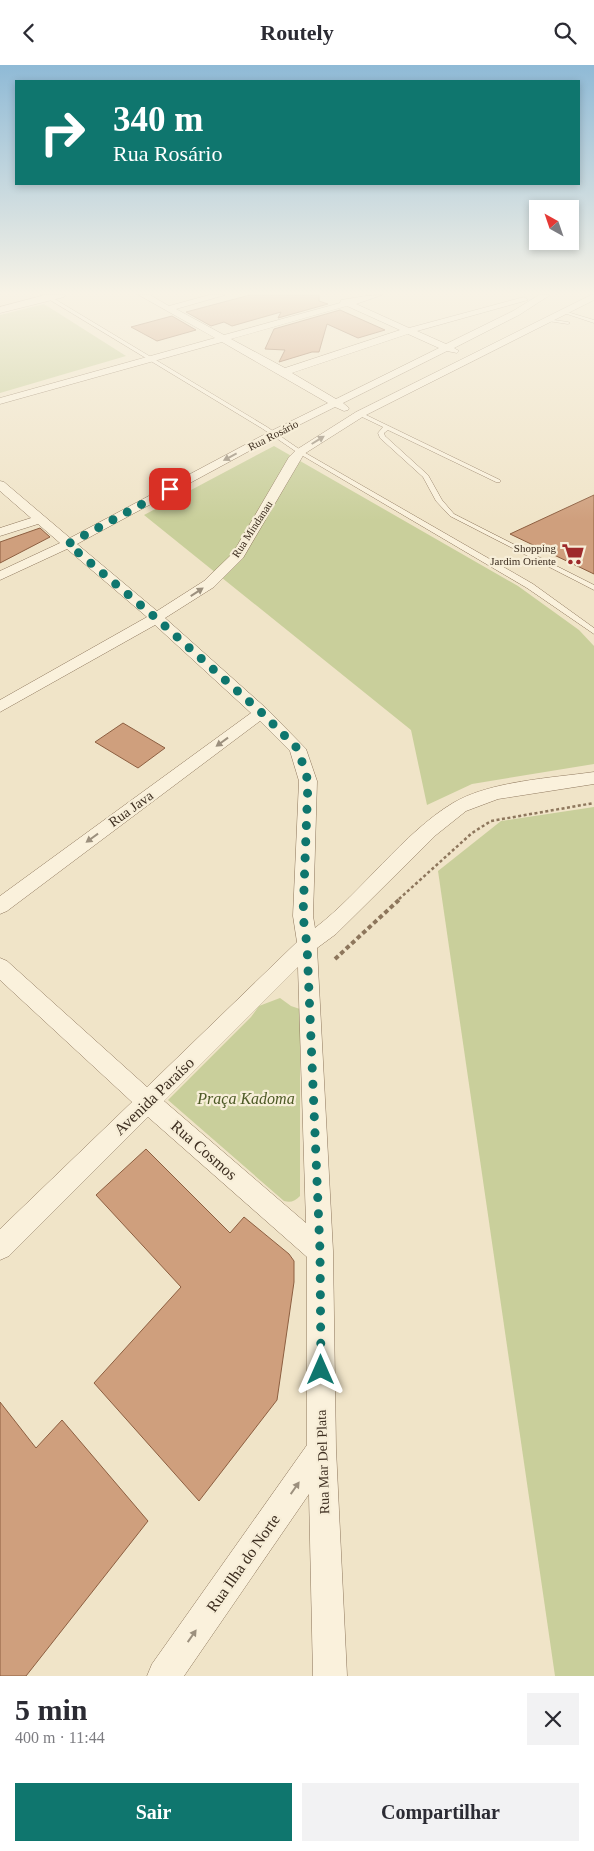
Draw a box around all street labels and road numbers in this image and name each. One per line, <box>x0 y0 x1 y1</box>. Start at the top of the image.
street label: Rua Rosário <box>246 417 301 453</box>
street label: Rua Mindanau <box>229 498 275 560</box>
street label: Rua Java <box>106 788 157 830</box>
street label: Avenida Paraíso <box>111 1054 197 1138</box>
street label: Rua Cosmos <box>168 1117 240 1183</box>
street label: Rua Mar Del Plata <box>314 1409 332 1515</box>
street label: Rua Ilha do Norte <box>203 1511 283 1615</box>

